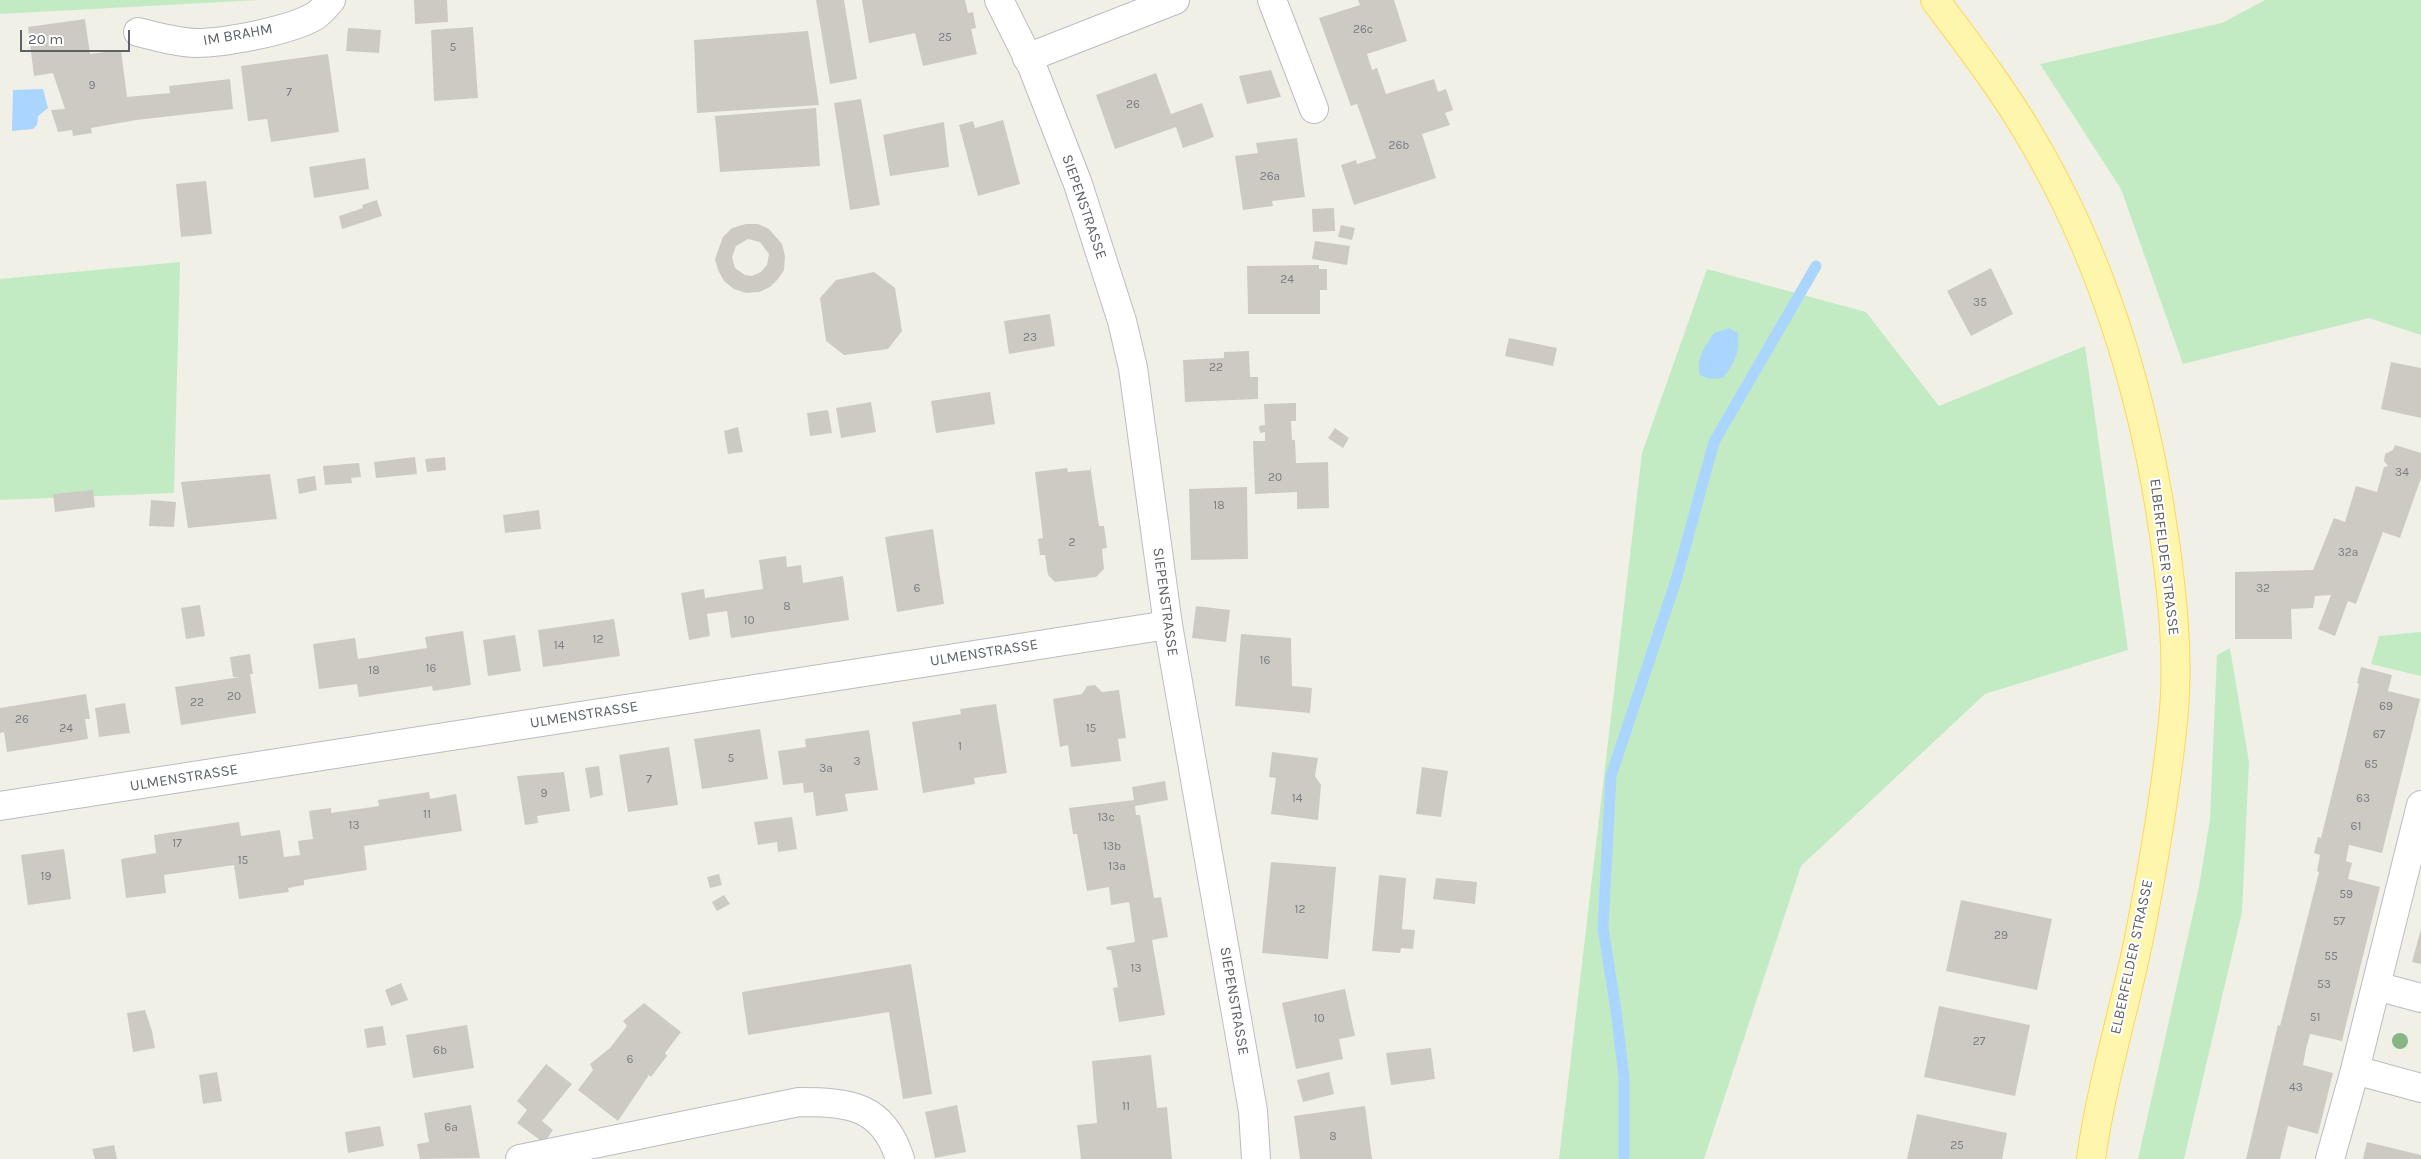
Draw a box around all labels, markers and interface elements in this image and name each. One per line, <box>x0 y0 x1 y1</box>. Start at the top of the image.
scale bar <box>22 20 132 52</box>
street label: IM BRAHM <box>202 20 274 50</box>
house number: 26c <box>1353 23 1373 37</box>
text: 20 m <box>28 30 63 48</box>
house number: 25 <box>938 31 952 45</box>
house number: 5 <box>450 41 456 55</box>
house number: 9 <box>89 79 95 93</box>
house number: 7 <box>286 86 292 100</box>
house number: 26 <box>1126 98 1140 112</box>
house number: 26b <box>1389 139 1409 153</box>
street label: SIEPENSTRASSE <box>1058 152 1110 262</box>
house number: 26a <box>1260 170 1280 184</box>
house number: 24 <box>1280 273 1294 287</box>
house number: 35 <box>1973 296 1987 310</box>
house number: 23 <box>1023 331 1037 345</box>
house number: 22 <box>1209 361 1223 375</box>
house number: 34 <box>2395 466 2409 480</box>
house number: 20 <box>1268 471 1282 485</box>
street label: ELBERFELDER STRASSE <box>2145 478 2183 636</box>
house number: 18 <box>1213 499 1225 513</box>
house number: 2 <box>1069 536 1075 550</box>
street label: SIEPENSTRASSE <box>1148 546 1182 658</box>
house number: 32a <box>2338 546 2358 560</box>
house number: 6 <box>914 582 920 596</box>
house number: 32 <box>2256 582 2270 596</box>
house number: 8 <box>783 600 791 614</box>
house number: 10 <box>743 614 755 628</box>
house number: 12 <box>593 633 603 647</box>
street label: ULMENSTRASSE <box>929 636 1039 670</box>
house number: 14 <box>554 639 564 653</box>
house number: 16 <box>1260 654 1270 668</box>
house number: 16 <box>426 662 436 676</box>
house number: 18 <box>368 664 380 678</box>
house number: 20 <box>227 690 241 704</box>
house number: 22 <box>190 696 204 710</box>
street label: ULMENSTRASSE <box>529 698 639 732</box>
house number: 69 <box>2379 700 2393 714</box>
house number: 26 <box>15 713 29 727</box>
house number: 24 <box>59 722 73 736</box>
house number: 15 <box>1086 722 1096 736</box>
house number: 67 <box>2373 728 2385 742</box>
house number: 1 <box>958 740 962 754</box>
house number: 5 <box>728 752 734 766</box>
house number: 3 <box>853 755 861 769</box>
house number: 65 <box>2364 758 2378 772</box>
street label: ULMENSTRASSE <box>129 761 239 795</box>
house number: 3a <box>819 762 833 776</box>
house number: 7 <box>646 773 652 787</box>
house number: 9 <box>541 787 547 801</box>
house number: 14 <box>1292 792 1302 806</box>
house number: 63 <box>2356 792 2370 806</box>
house number: 11 <box>423 808 431 822</box>
house number: 13c <box>1097 811 1115 825</box>
house number: 13 <box>348 819 360 833</box>
house number: 61 <box>2351 820 2361 834</box>
house number: 17 <box>172 837 182 851</box>
house number: 13b <box>1103 840 1121 854</box>
house number: 15 <box>238 854 248 868</box>
house number: 13a <box>1108 860 1126 874</box>
house number: 19 <box>41 870 51 884</box>
street label: ELBERFELDER STRASSE <box>2107 878 2157 1036</box>
house number: 59 <box>2339 888 2353 902</box>
house number: 12 <box>1295 903 1305 917</box>
house number: 57 <box>2333 915 2345 929</box>
house number: 29 <box>1994 929 2008 943</box>
street label: SIEPENSTRASSE <box>1216 945 1252 1057</box>
house number: 55 <box>2324 950 2338 964</box>
house number: 13 <box>1130 962 1142 976</box>
house number: 53 <box>2317 978 2331 992</box>
house number: 51 <box>2310 1011 2320 1025</box>
house number: 10 <box>1313 1012 1325 1026</box>
house number: 27 <box>1973 1035 1985 1049</box>
house number: 6b <box>433 1044 447 1058</box>
house number: 6 <box>627 1053 633 1067</box>
house number: 43 <box>2289 1081 2303 1095</box>
house number: 11 <box>1122 1100 1130 1114</box>
house number: 6a <box>444 1121 458 1135</box>
house number: 8 <box>1329 1130 1337 1144</box>
house number: 25 <box>1950 1139 1964 1153</box>

